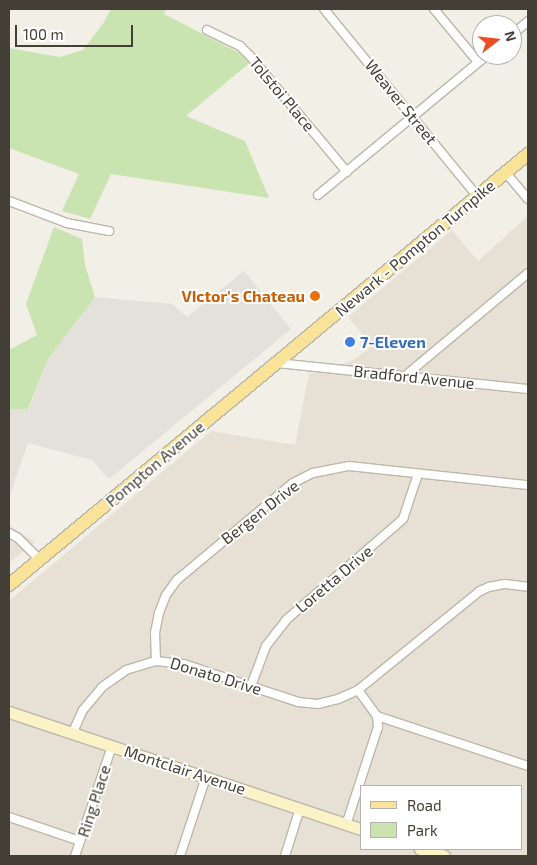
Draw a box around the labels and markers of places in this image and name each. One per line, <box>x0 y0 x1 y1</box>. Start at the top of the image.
place label: VIctor's Chateau <box>181 286 305 306</box>
marker: VIctor's Chateau <box>309 290 321 302</box>
place label: 7-Eleven <box>360 332 426 352</box>
marker: 7-Eleven <box>344 336 356 348</box>

